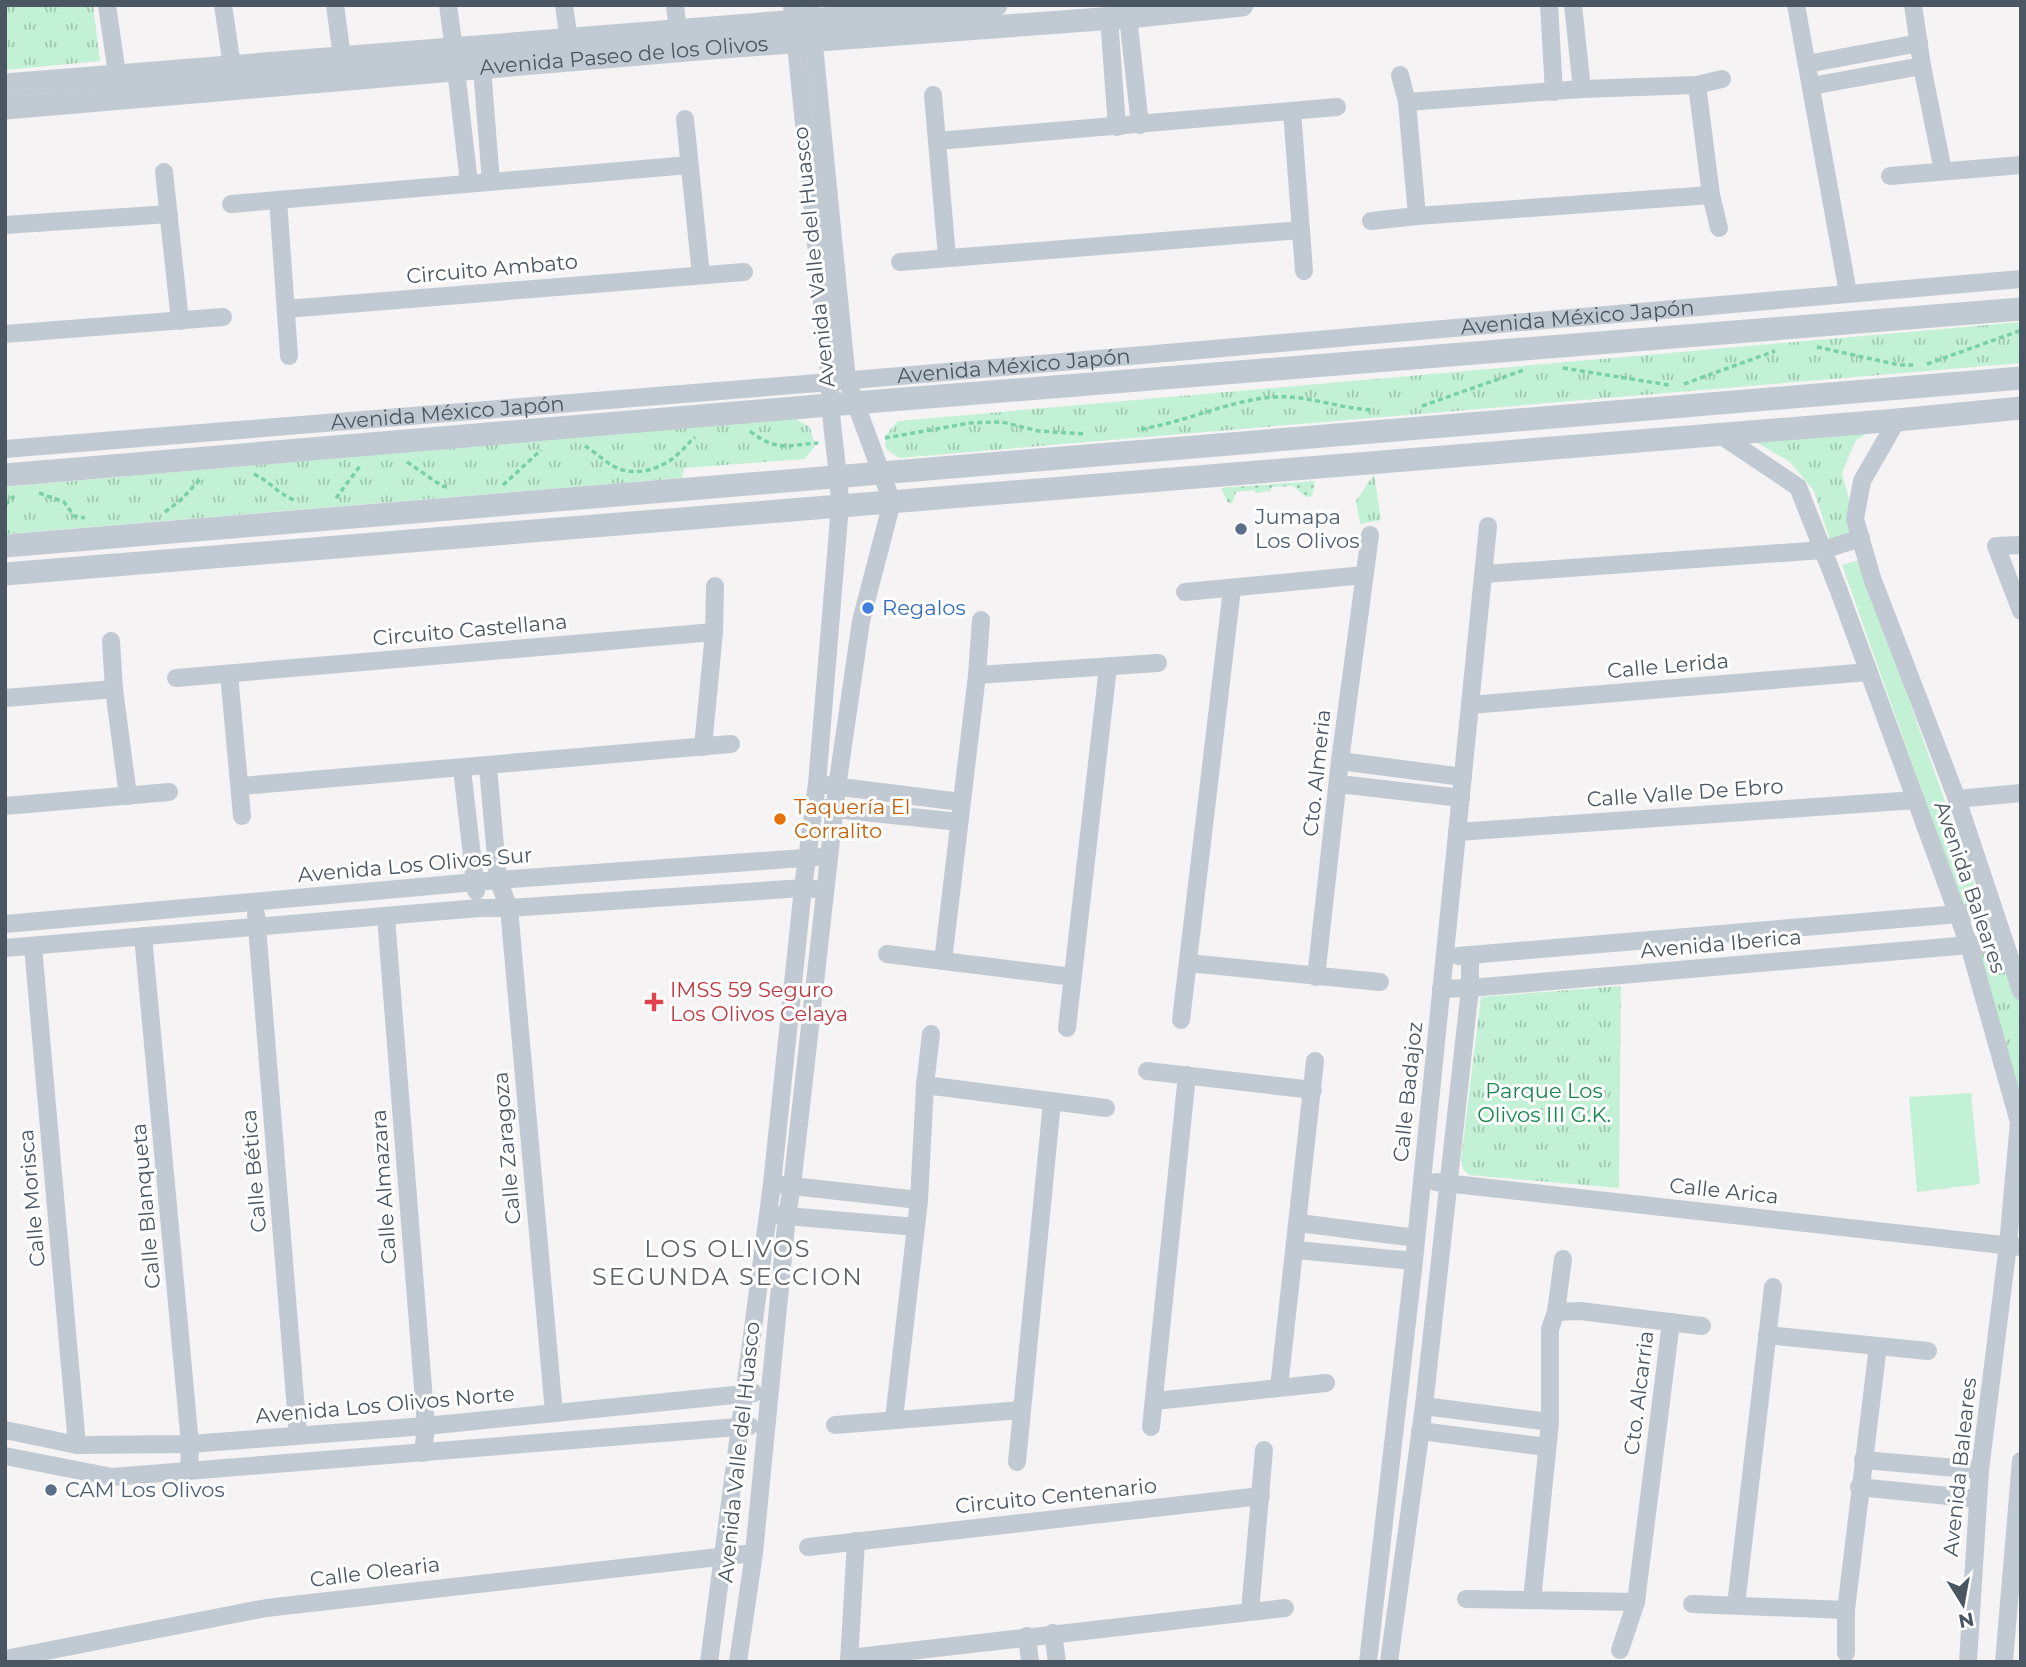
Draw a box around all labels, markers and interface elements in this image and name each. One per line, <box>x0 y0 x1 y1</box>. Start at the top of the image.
street label: Avenida Paseo de los Olivos <box>478 31 769 80</box>
street label: Avenida Valle del Huasco <box>787 125 840 389</box>
street label: Circuito Ambato <box>405 249 579 288</box>
street label: Avenida México Japón <box>1460 294 1695 339</box>
street label: Avenida México Japón <box>896 343 1131 388</box>
street label: Avenida México Japón <box>330 391 565 435</box>
place label: Jumapa Los Olivos <box>1254 504 1360 553</box>
marker: Jumapa Los Olivos <box>1233 521 1249 537</box>
place label: Regalos <box>882 595 966 620</box>
marker: Regalos <box>860 600 876 616</box>
street label: Circuito Castellana <box>372 609 568 650</box>
street label: Calle Lerida <box>1606 648 1730 683</box>
street label: Cto. Almeria <box>1297 708 1336 838</box>
street label: Calle Valle De Ebro <box>1586 773 1784 812</box>
place label: Taquería El Corralito <box>794 794 910 843</box>
street label: Avenida Baleares <box>1929 798 2012 976</box>
marker: Taquería El Corralito <box>772 811 788 827</box>
street label: Avenida Los Olivos Sur <box>296 842 533 887</box>
street label: Avenida Iberica <box>1639 924 1803 963</box>
place label: IMSS 59 Seguro Los Olivos Celaya <box>670 977 848 1026</box>
marker: IMSS 59 Seguro Los Olivos Celaya <box>644 992 664 1012</box>
street label: Calle Badajoz <box>1388 1021 1427 1163</box>
street label: Calle Zaragoza <box>487 1071 526 1225</box>
park label: Parque Los Olivos III G.K. <box>1477 1078 1611 1127</box>
street label: Calle Bética <box>236 1108 271 1234</box>
street label: Calle Almazara <box>366 1109 401 1265</box>
street label: Calle Blanqueta <box>126 1122 165 1290</box>
street label: Calle Morisca <box>13 1128 50 1268</box>
street label: Calle Arica <box>1668 1172 1780 1209</box>
district label: LOS OLIVOS SEGUNDA SECCION <box>592 1234 864 1291</box>
street label: Avenida Valle del Huasco <box>712 1320 765 1584</box>
street label: Cto. Alcarria <box>1618 1329 1659 1457</box>
street label: Avenida Baleares <box>1938 1376 1981 1558</box>
street label: Avenida Los Olivos Norte <box>254 1381 516 1428</box>
street label: Circuito Centenario <box>954 1472 1158 1519</box>
place label: CAM Los Olivos <box>65 1477 225 1502</box>
marker: CAM Los Olivos <box>43 1482 59 1498</box>
street label: Calle Olearia <box>308 1551 441 1592</box>
north arrow <box>1928 1569 1998 1639</box>
text: N <box>1956 1607 1976 1633</box>

